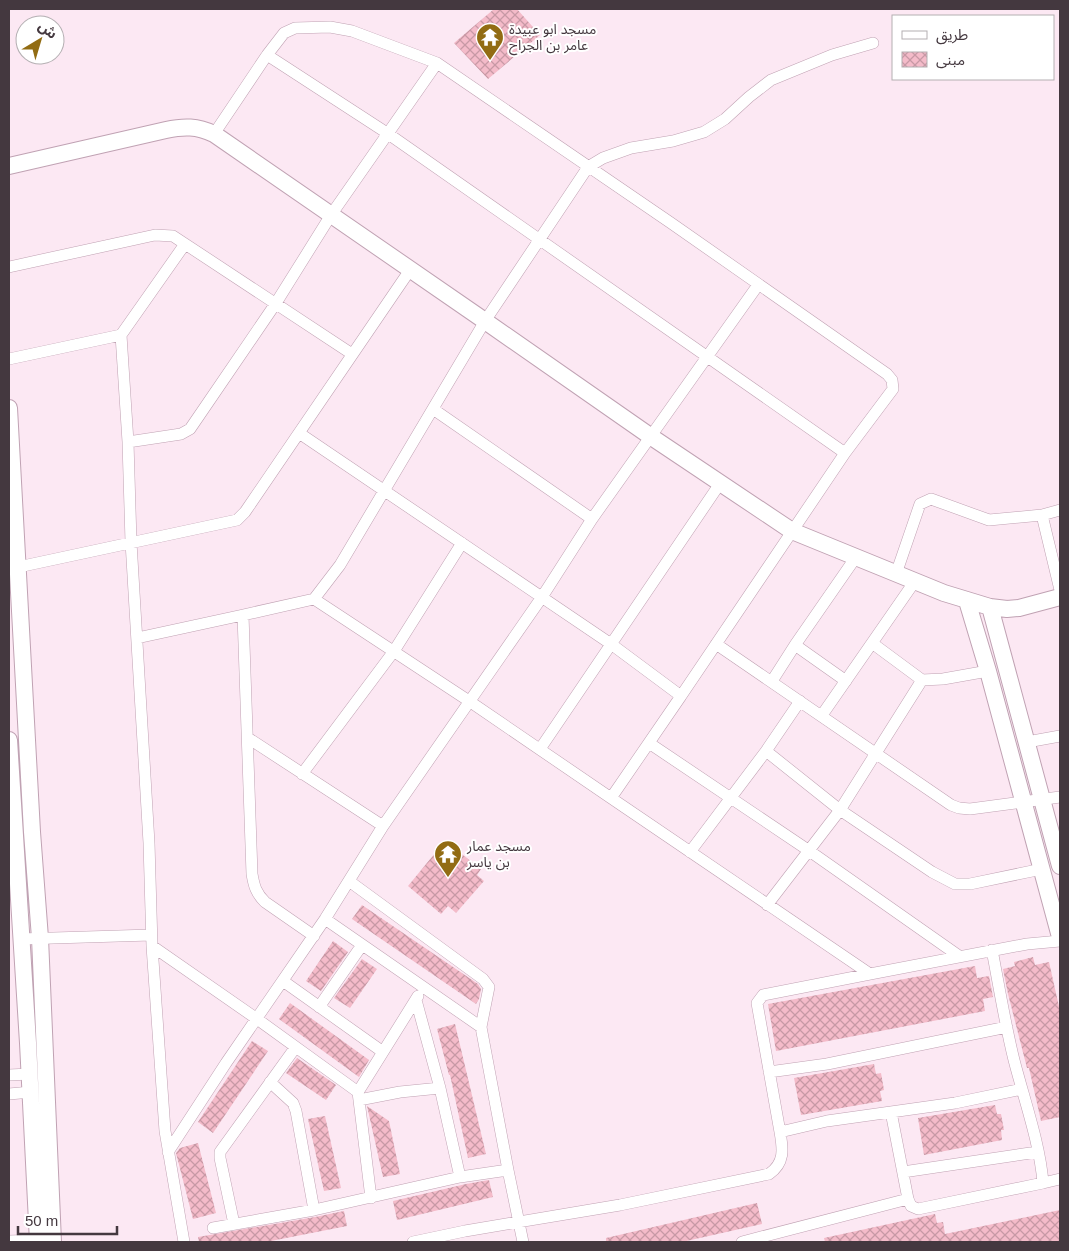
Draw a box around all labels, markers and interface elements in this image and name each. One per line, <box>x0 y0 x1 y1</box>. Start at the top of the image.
north arrow <box>15 15 65 65</box>
legend <box>892 15 1054 80</box>
text: ش <box>36 18 60 42</box>
place label: مسجد ابو عبيدة عامر بن الجراح <box>509 21 596 56</box>
temple icon: مسجد ابو عبيدة عامر بن الجراح <box>475 22 505 61</box>
text: طريق <box>936 26 968 45</box>
text: مبنى <box>936 51 965 69</box>
place label: مسجد عمار بن ياسر <box>466 838 531 871</box>
temple icon: مسجد عمار بن ياسر <box>433 839 463 878</box>
scale bar <box>18 1204 116 1236</box>
text: 50 m <box>25 1212 58 1229</box>

